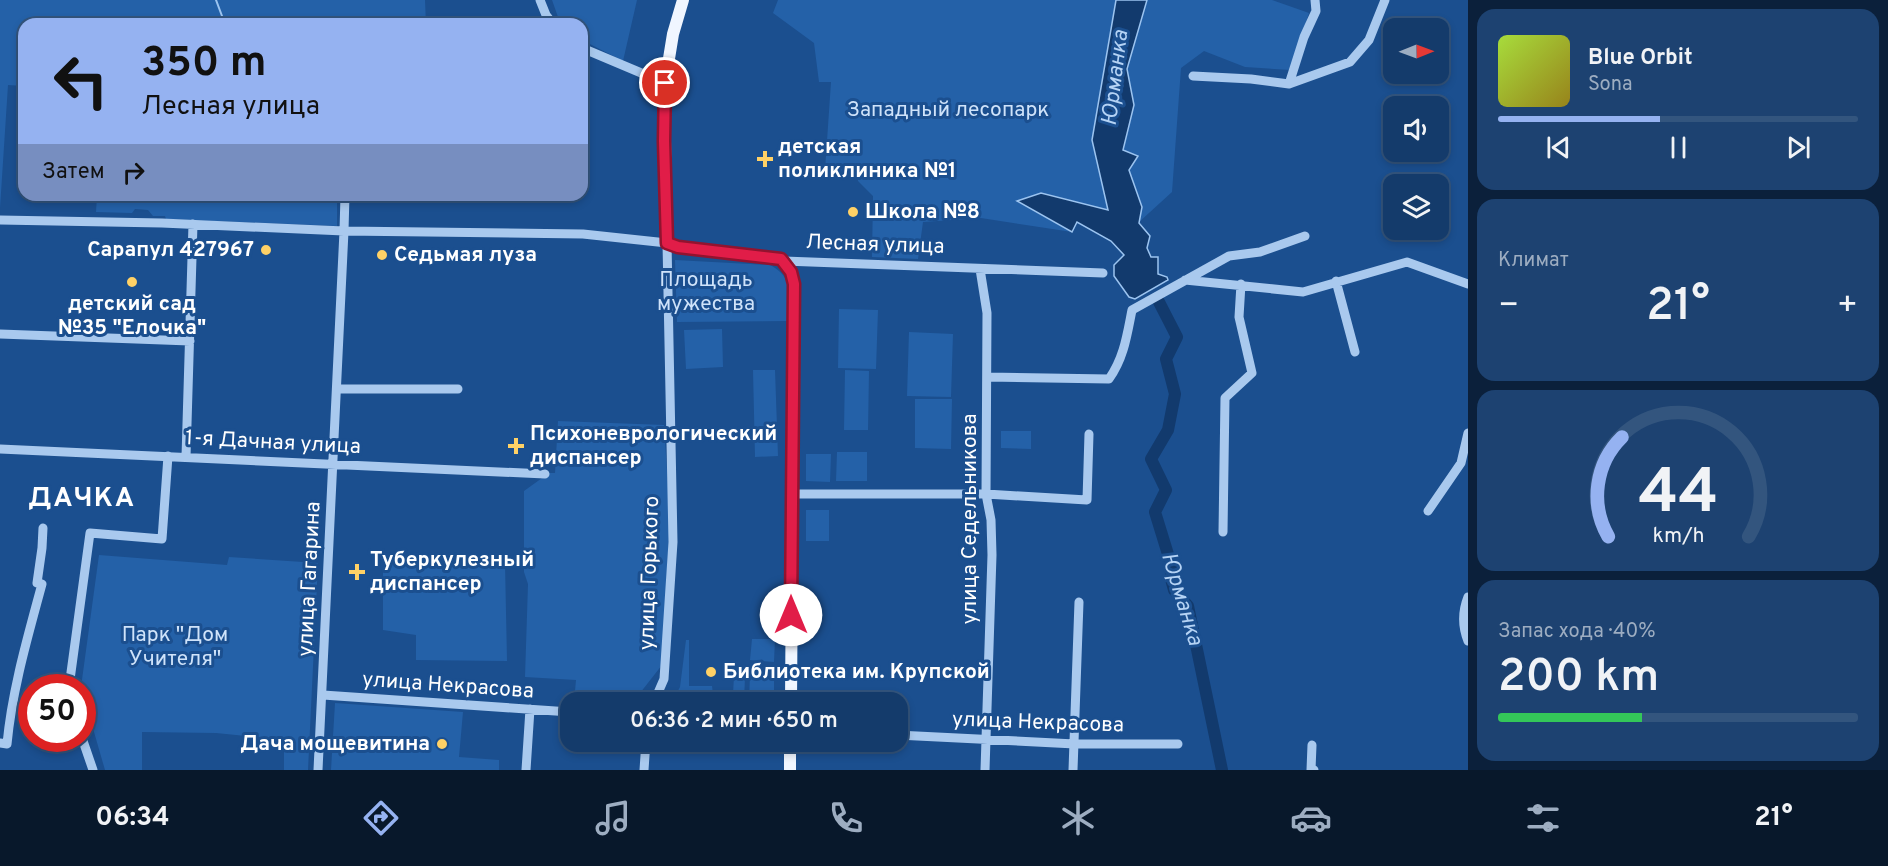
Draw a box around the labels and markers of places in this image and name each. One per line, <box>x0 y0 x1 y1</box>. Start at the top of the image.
pin <box>639 57 690 108</box>
place label: детская поликлиника №1 <box>778 134 956 185</box>
marker: детская поликлиника №1 <box>756 150 774 168</box>
place label: Школа №8 <box>865 199 980 226</box>
marker: Школа №8 <box>846 205 860 219</box>
place label: Сарапул 427967 <box>87 237 254 264</box>
place label: Седьмая луза <box>394 242 537 269</box>
marker: Сарапул 427967 <box>259 243 273 257</box>
marker: Седьмая луза <box>375 248 389 262</box>
marker: детский сад №35 "Елочка" <box>125 275 139 289</box>
place label: детский сад №35 "Елочка" <box>58 291 206 342</box>
place label: Психоневрологический диспансер <box>530 421 777 472</box>
marker: Психоневрологический диспансер <box>507 437 525 455</box>
place label: Туберкулезный диспансер <box>370 547 534 598</box>
marker: Туберкулезный диспансер <box>348 563 366 581</box>
place label: Библиотека им. Крупской <box>723 659 990 686</box>
marker: Библиотека им. Крупской <box>704 665 718 679</box>
place label: Дача мощевитина <box>240 731 430 758</box>
marker: Дача мощевитина <box>435 737 449 751</box>

